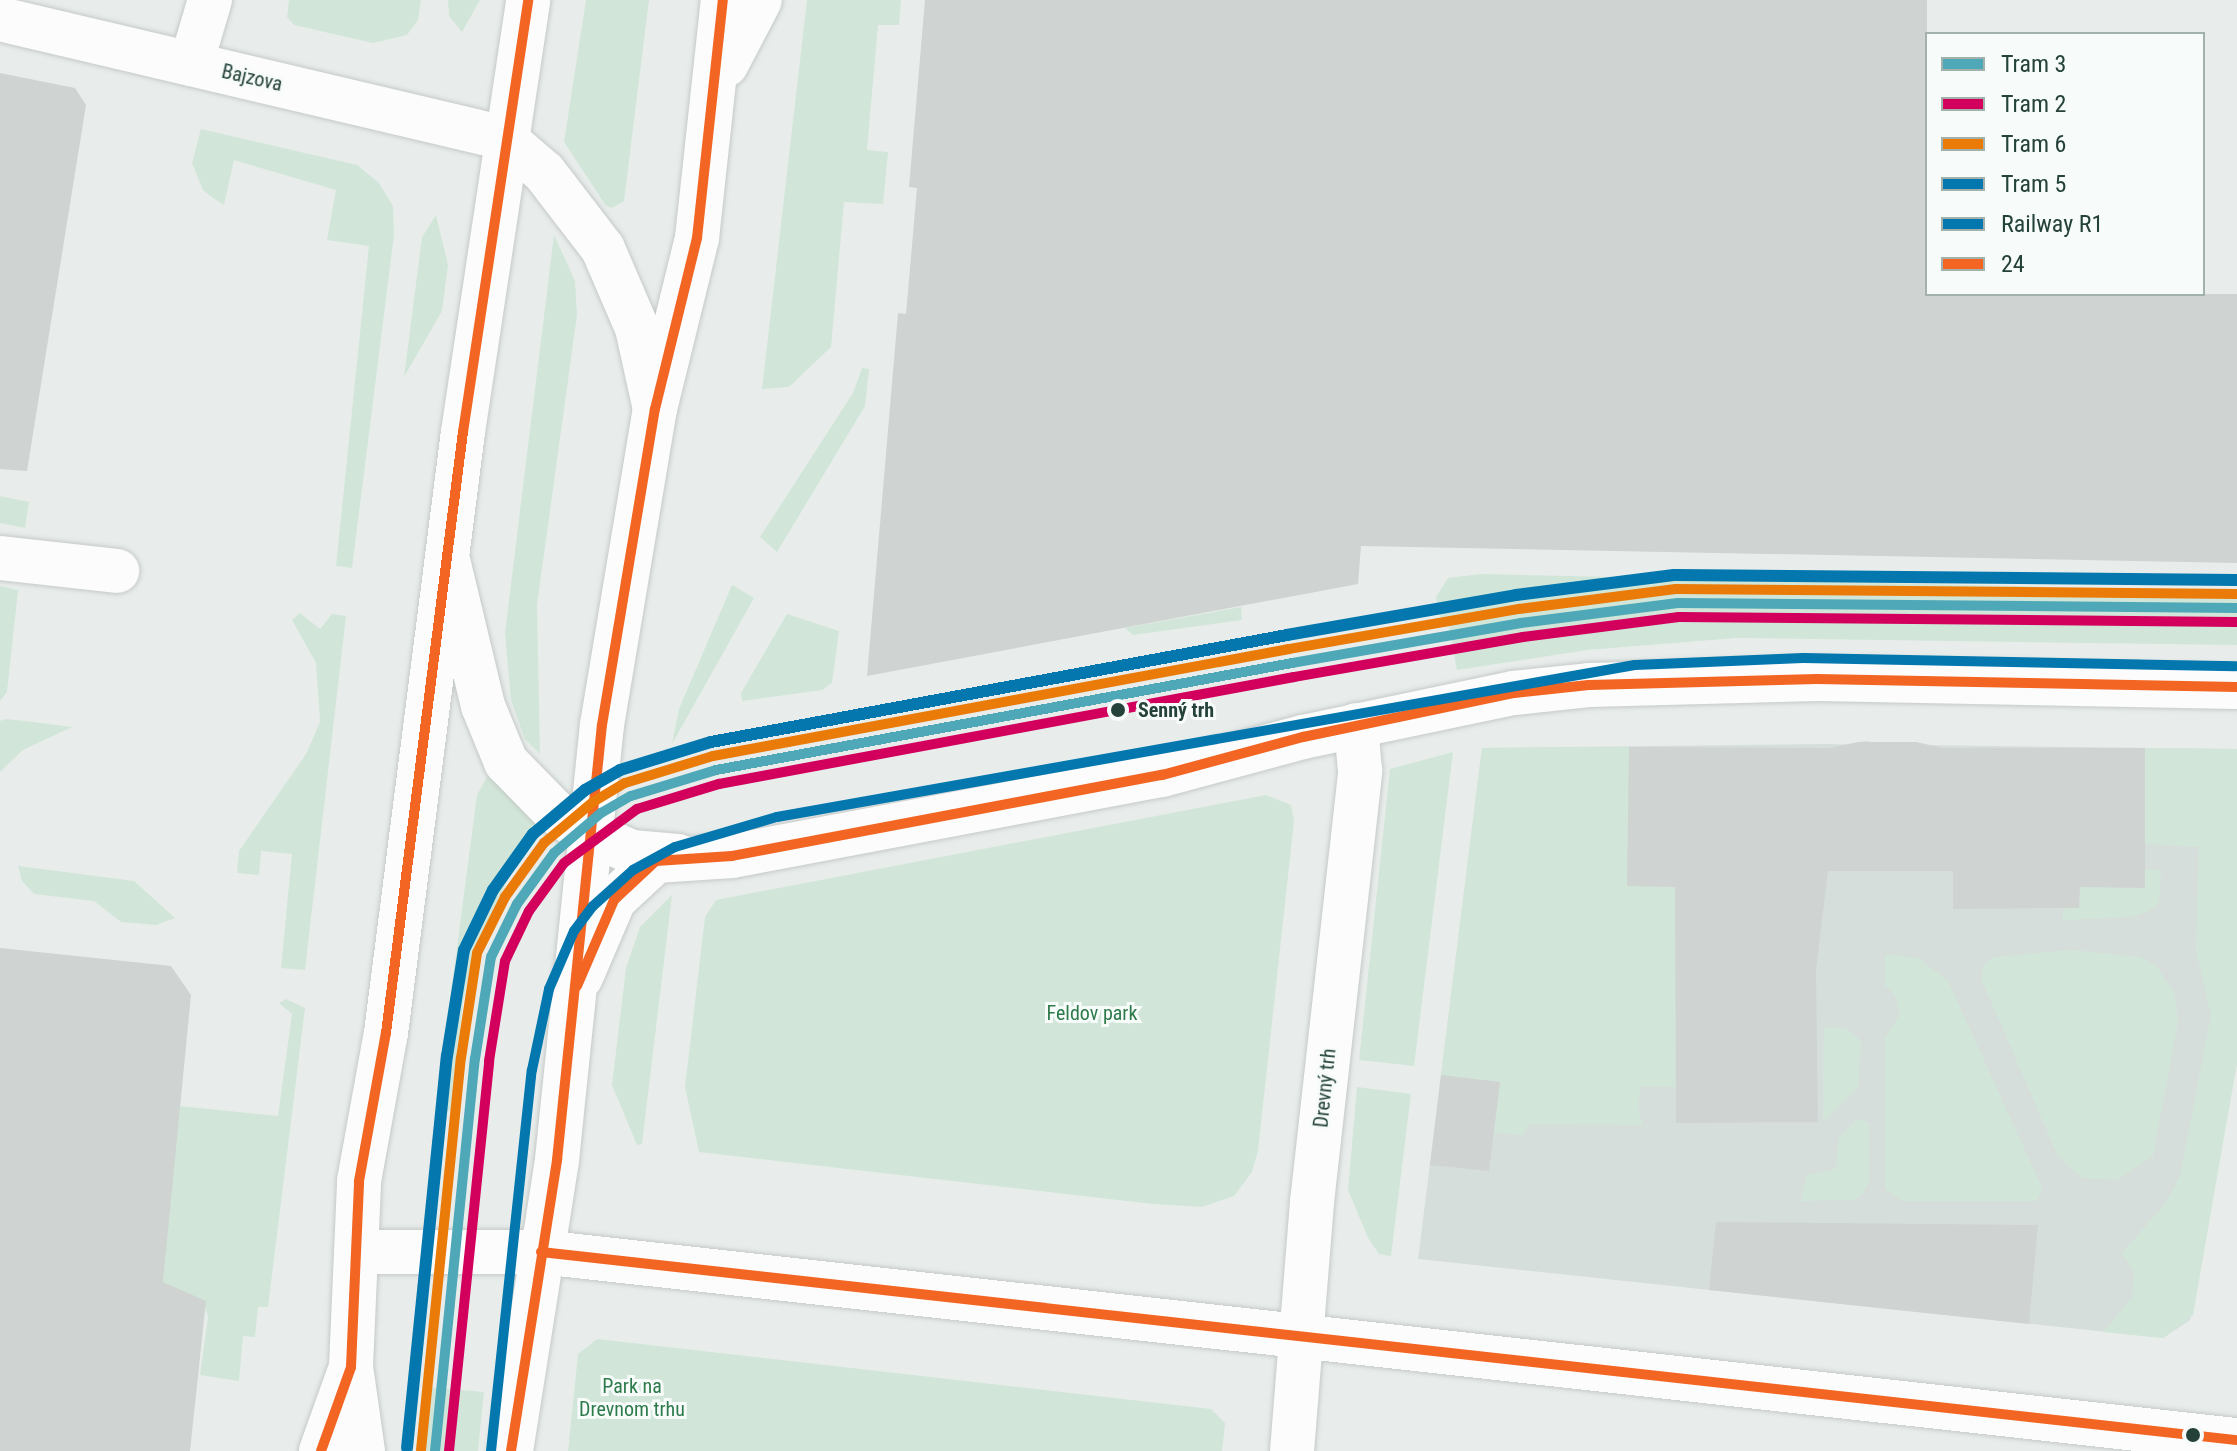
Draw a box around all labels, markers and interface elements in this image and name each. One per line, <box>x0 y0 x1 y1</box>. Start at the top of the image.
legend <box>1925 32 2205 296</box>
text: Tram 3 <box>2001 50 2066 78</box>
street label: Bajzova <box>219 59 285 97</box>
text: Tram 2 <box>2001 90 2066 118</box>
text: Tram 6 <box>2001 130 2066 158</box>
text: Tram 5 <box>2001 170 2066 198</box>
text: Railway R1 <box>2001 210 2103 238</box>
text: 24 <box>2001 250 2025 278</box>
marker: Senný trh <box>1105 697 1131 723</box>
place label: Senný trh <box>1138 698 1214 722</box>
park label: Feldov park <box>1047 1001 1137 1025</box>
street label: Drevný trh <box>1309 1047 1341 1129</box>
park label: Park na Drevnom trhu <box>579 1374 685 1421</box>
unlabelled marker <box>2185 1427 2201 1443</box>

